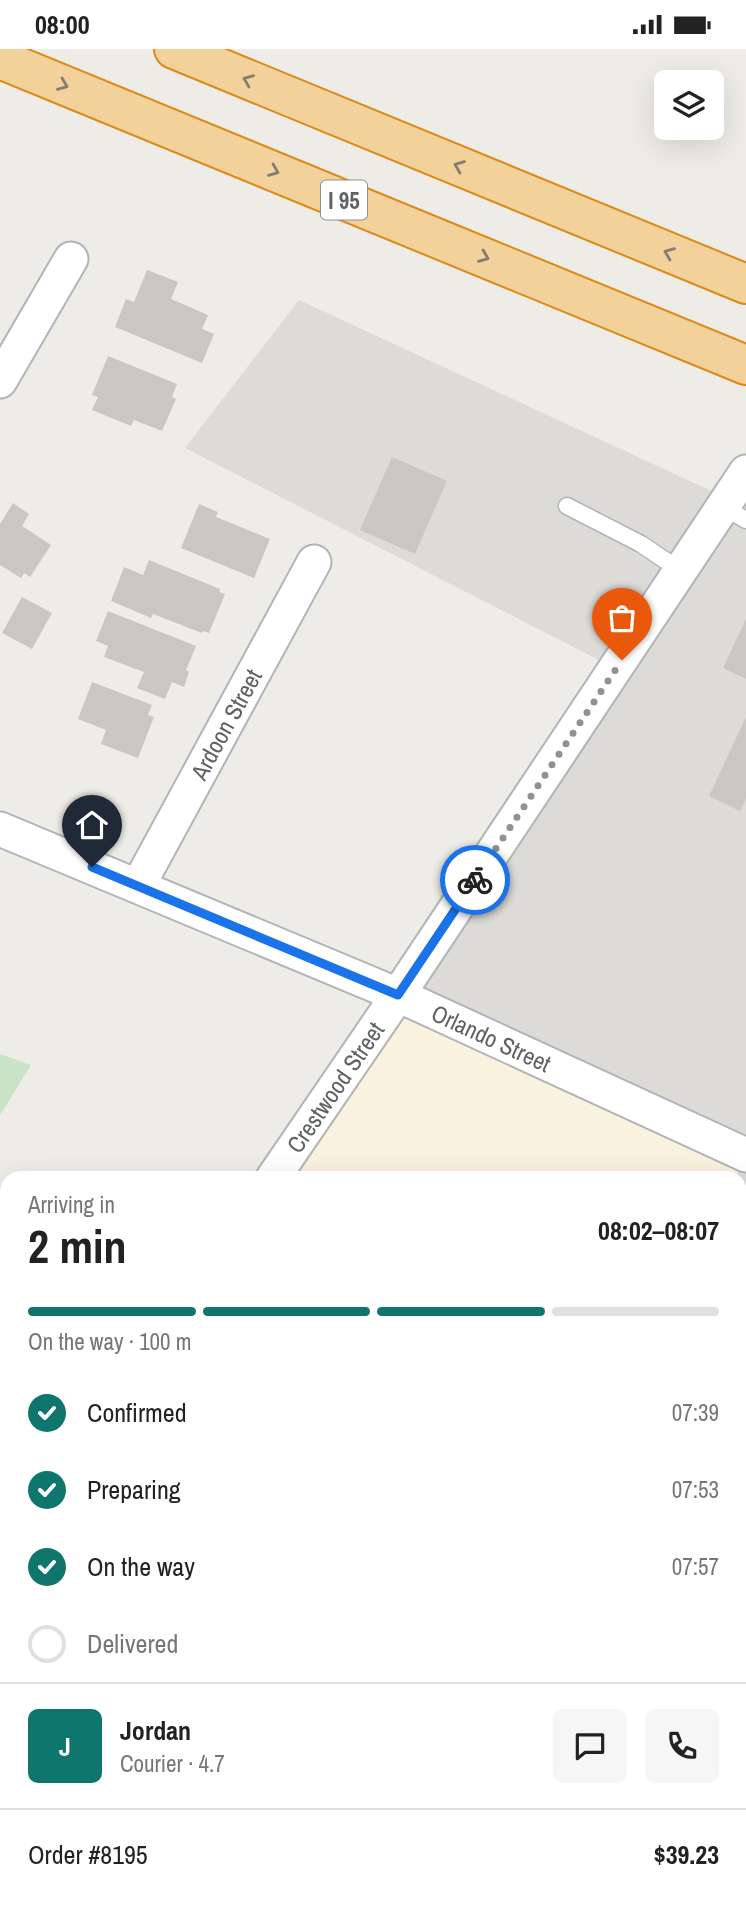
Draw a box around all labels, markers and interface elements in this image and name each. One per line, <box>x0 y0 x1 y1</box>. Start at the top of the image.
text: 08:00 <box>35 7 90 42</box>
map controls <box>654 70 724 140</box>
button: layers <box>654 70 724 140</box>
one-way arrow <box>243 74 255 88</box>
one-way arrow <box>56 76 68 90</box>
one-way arrow <box>453 161 465 175</box>
one-way arrow <box>266 163 279 177</box>
road number: I 95 <box>321 181 367 219</box>
one-way arrow <box>664 247 676 261</box>
one-way arrow <box>477 249 489 263</box>
pin <box>592 588 652 660</box>
icon: bag <box>603 599 641 637</box>
street label: Ardoon Street <box>182 663 269 786</box>
pin <box>62 795 122 867</box>
icon: home <box>73 806 111 844</box>
courier <box>440 845 510 915</box>
icon: bike <box>456 861 494 899</box>
street label: Orlando Street <box>426 997 557 1079</box>
street label: Crestwood Street <box>279 1015 391 1159</box>
text: Arriving in <box>28 1189 115 1220</box>
text: 08:02–08:07 <box>598 1213 719 1248</box>
text: 2 min <box>28 1215 127 1277</box>
text: On the way · 100 m <box>28 1326 192 1357</box>
icon: check <box>28 1394 66 1432</box>
text: Confirmed <box>87 1395 187 1430</box>
text: 07:39 <box>672 1397 719 1428</box>
icon: check <box>28 1471 66 1509</box>
text: Preparing <box>87 1472 181 1507</box>
text: 07:53 <box>672 1474 719 1505</box>
icon: check <box>28 1548 66 1586</box>
text: On the way <box>87 1549 195 1584</box>
text: 07:57 <box>672 1551 719 1582</box>
text: Delivered <box>87 1626 178 1661</box>
button: chat <box>553 1709 627 1783</box>
button: phone <box>645 1709 719 1783</box>
text: Jordan <box>120 1713 191 1748</box>
text: J <box>59 1729 71 1764</box>
text: Courier · 4.7 <box>120 1748 225 1779</box>
text: Order #8195 <box>28 1837 148 1872</box>
text: $39.23 <box>654 1837 719 1872</box>

